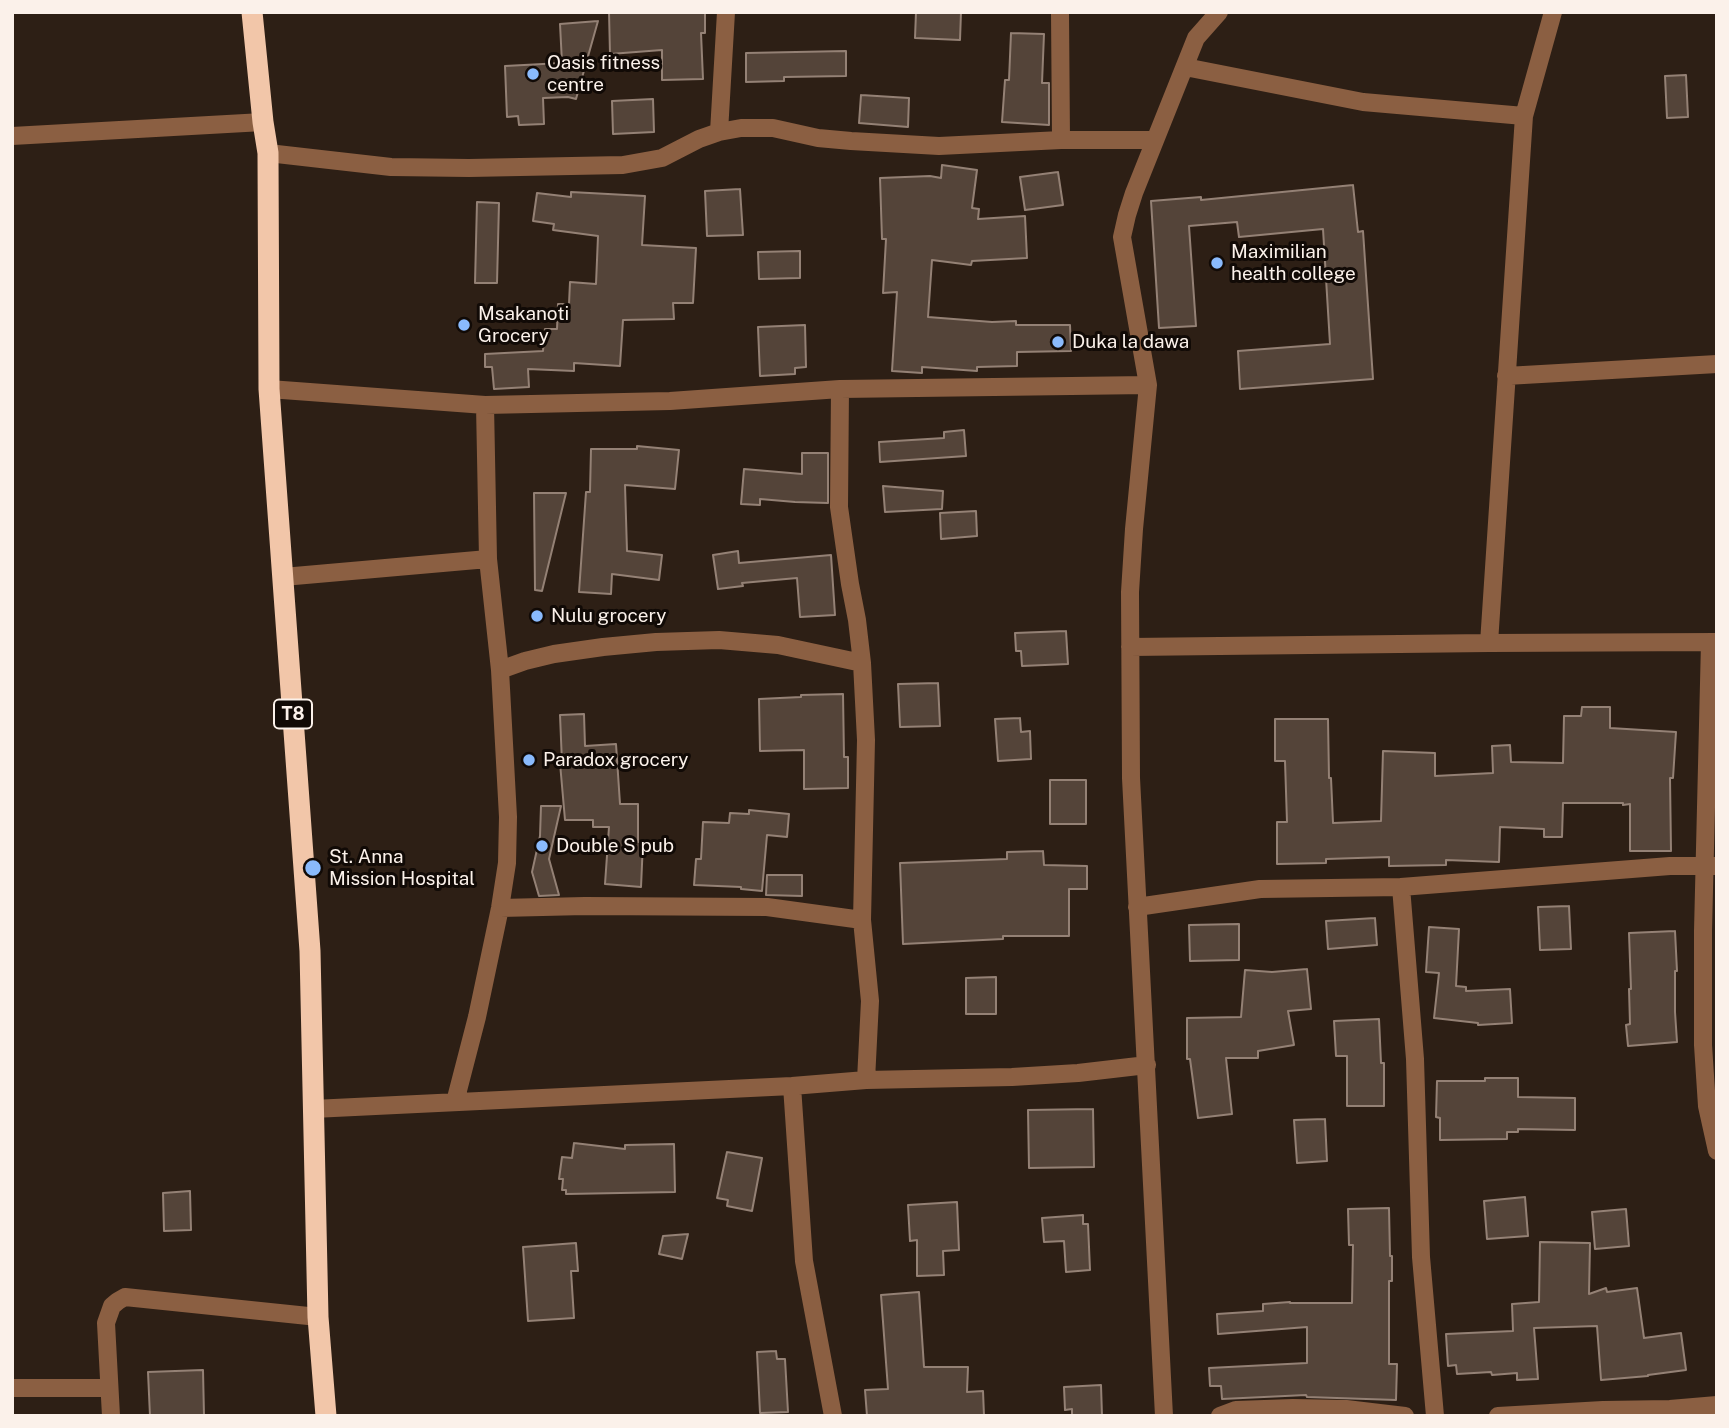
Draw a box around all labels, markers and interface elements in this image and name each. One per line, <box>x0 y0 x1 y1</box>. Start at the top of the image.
place label: Oasis fitness centre <box>547 52 660 96</box>
marker: Oasis fitness centre <box>525 66 541 82</box>
place label: Maximilian health college <box>1231 241 1356 285</box>
marker: Maximilian health college <box>1209 255 1225 271</box>
place label: Msakanoti Grocery <box>478 303 569 347</box>
marker: Msakanoti Grocery <box>456 317 472 333</box>
place label: Duka la dawa <box>1072 331 1189 353</box>
marker: Duka la dawa <box>1050 334 1066 350</box>
place label: Nulu grocery <box>551 605 666 627</box>
marker: Nulu grocery <box>529 608 545 624</box>
road number: T8 <box>274 700 312 728</box>
place label: Paradox grocery <box>543 749 688 771</box>
marker: Paradox grocery <box>521 752 537 768</box>
place label: Double S pub <box>556 835 674 857</box>
marker: Double S pub <box>534 838 550 854</box>
place label: St. Anna Mission Hospital <box>329 846 475 890</box>
marker: St. Anna Mission Hospital <box>303 858 323 878</box>

